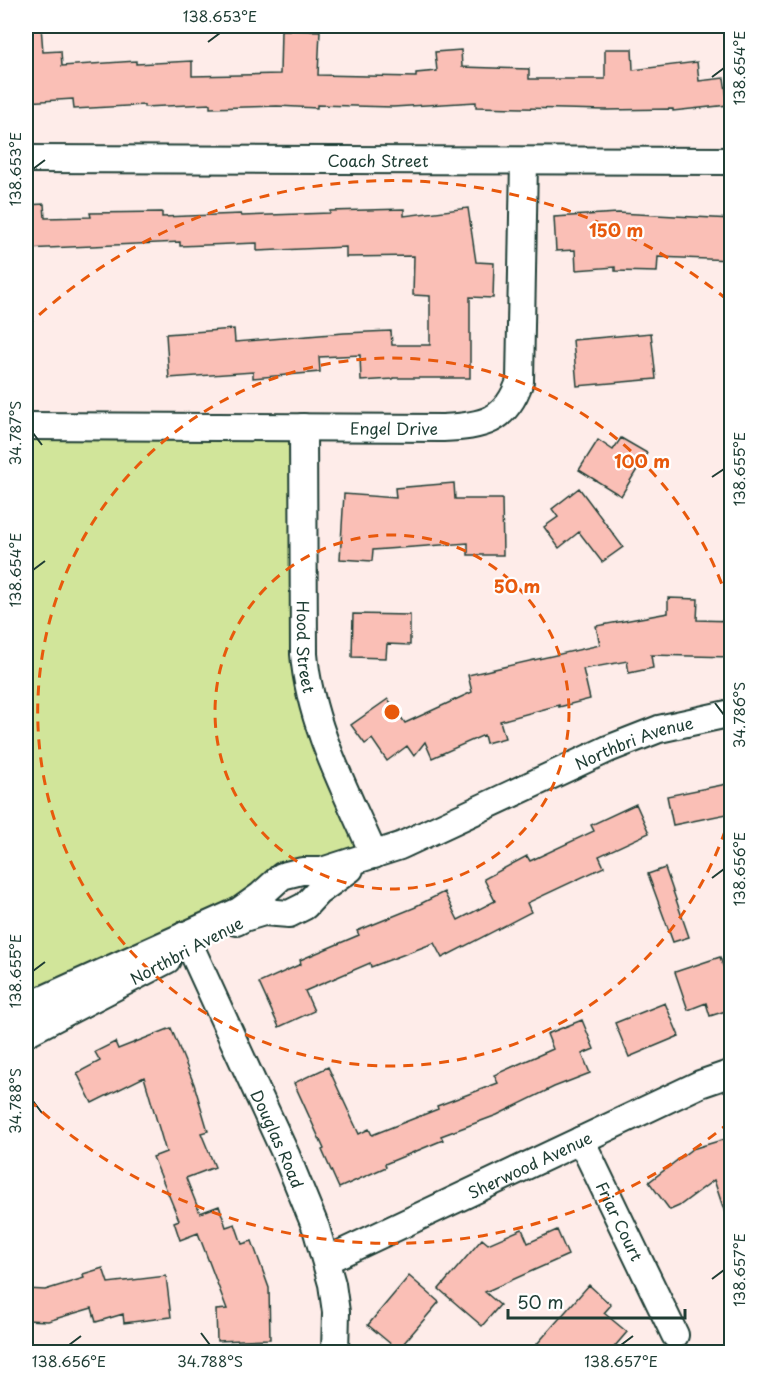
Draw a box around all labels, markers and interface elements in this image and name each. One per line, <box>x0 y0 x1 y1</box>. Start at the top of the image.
text: 138.653°E <box>183 4 257 27</box>
text: 138.654°E <box>727 31 750 105</box>
text: 138.653°E <box>3 132 26 206</box>
street label: Coach Street <box>327 148 429 172</box>
text: 150 m <box>589 216 643 243</box>
text: 34.787°S <box>3 401 26 465</box>
street label: Engel Drive <box>350 416 438 440</box>
text: 138.655°E <box>727 432 750 506</box>
text: 100 m <box>614 447 670 474</box>
text: 138.654°E <box>3 533 26 607</box>
text: 50 m <box>494 572 540 599</box>
street label: Hood Street <box>292 601 322 696</box>
text: 34.786°S <box>727 682 750 748</box>
centre of rings <box>382 702 402 722</box>
street label: Northbri Avenue <box>571 710 696 775</box>
text: 138.656°E <box>727 832 750 906</box>
street label: Northbri Avenue <box>125 910 247 990</box>
text: 138.655°E <box>3 934 26 1008</box>
text: 34.788°S <box>3 1068 26 1134</box>
street label: Douglas Road <box>246 1086 310 1192</box>
street label: Sherwood Avenue <box>464 1125 596 1204</box>
street label: Friar Court <box>591 1177 650 1265</box>
text: 138.657°E <box>727 1233 750 1307</box>
scale bar <box>508 1282 685 1320</box>
text: 50 m <box>517 1288 564 1315</box>
text: 138.656°E <box>32 1349 106 1372</box>
text: 34.788°S <box>177 1349 243 1372</box>
text: 138.657°E <box>584 1349 658 1372</box>

